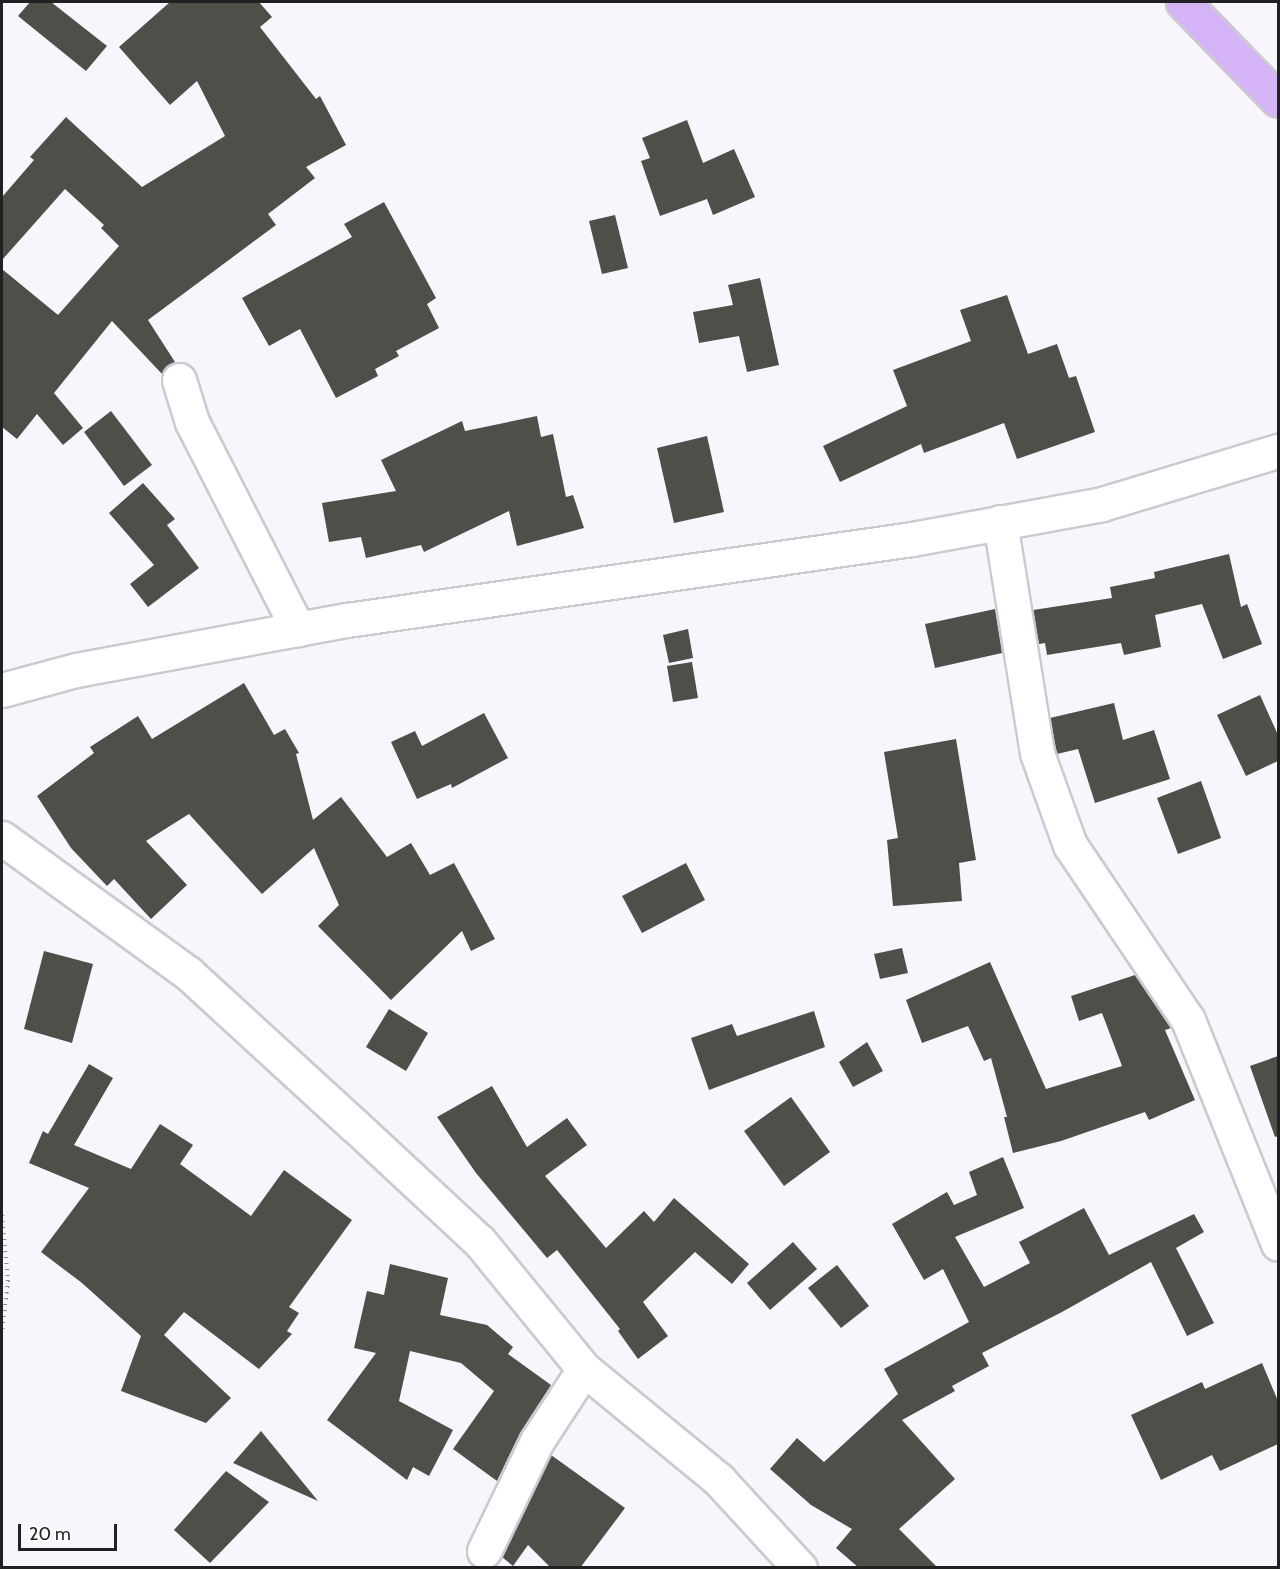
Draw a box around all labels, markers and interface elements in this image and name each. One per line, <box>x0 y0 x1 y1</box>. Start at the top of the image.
scale bar <box>21 1512 120 1550</box>
text: 20 m <box>29 1523 71 1545</box>

